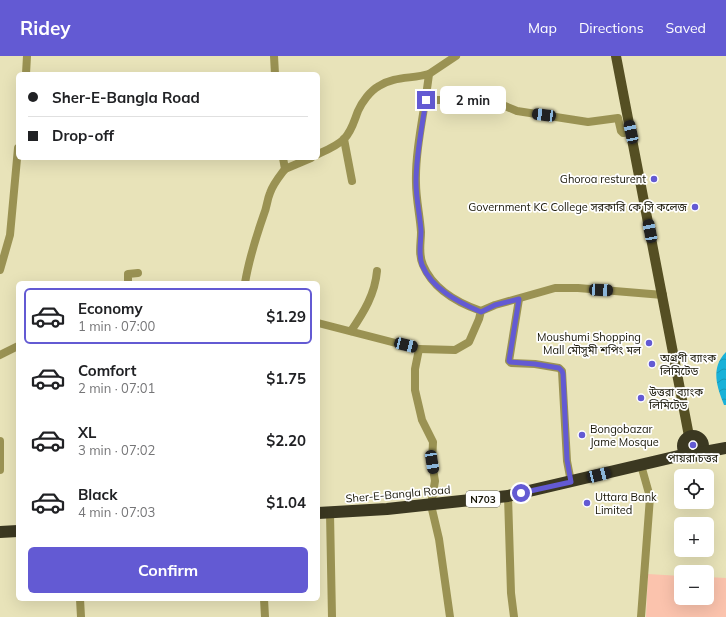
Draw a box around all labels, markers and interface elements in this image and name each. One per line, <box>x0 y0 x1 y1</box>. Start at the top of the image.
text: Ridey <box>20 16 71 40</box>
text: Map <box>528 19 557 37</box>
text: Directions <box>579 19 644 37</box>
text: Saved <box>666 19 706 37</box>
callout: 2 min <box>440 86 506 114</box>
text: Sher-E-Bangla Road <box>52 88 200 107</box>
route end <box>417 91 435 109</box>
text: 2 min <box>456 92 490 108</box>
car <box>531 108 557 122</box>
car <box>623 119 639 145</box>
text: Drop-off <box>52 126 114 145</box>
place label: Ghoroa resturent <box>560 172 646 186</box>
marker: Ghoroa resturent <box>649 174 659 184</box>
place label: Government KC College সরকারি কে সি কলেজ <box>468 200 688 214</box>
marker: Government KC College সরকারি কে সি কলেজ <box>690 202 700 212</box>
car <box>642 218 658 244</box>
car <box>589 283 613 297</box>
icon: car <box>30 298 66 334</box>
text: Economy <box>78 299 143 318</box>
text: $1.29 <box>266 307 306 326</box>
text: 1 min · 07:00 <box>78 318 155 334</box>
place label: Moushumi Shopping Mall মৌসুমী শপিং মল <box>537 330 642 357</box>
car <box>393 336 419 354</box>
marker: Moushumi Shopping Mall মৌসুমী শপিং মল <box>644 338 654 348</box>
place label: অগ্রণী ব্যাংক লিমিটেড <box>659 351 716 378</box>
marker: অগ্রণী ব্যাংক লিমিটেড <box>647 359 657 369</box>
icon: car <box>30 360 66 396</box>
text: Comfort <box>78 361 136 380</box>
text: $1.75 <box>266 369 306 388</box>
text: 2 min · 07:01 <box>78 380 155 396</box>
place label: উত্তরা ব্যাংক লিমিটেড <box>648 385 703 412</box>
marker: উত্তরা ব্যাংক লিমিটেড <box>636 393 646 403</box>
icon: car <box>30 422 66 458</box>
place label: Bongobazar Jame Mosque <box>590 422 659 449</box>
text: XL <box>78 423 96 442</box>
marker: Bongobazar Jame Mosque <box>577 430 587 440</box>
text: $2.20 <box>266 431 306 450</box>
marker: পায়রা চত্তর <box>688 440 698 450</box>
text: 3 min · 07:02 <box>78 442 155 458</box>
car <box>424 449 440 475</box>
place label: পায়রা চত্তর <box>668 451 719 465</box>
car <box>586 466 612 484</box>
map controls <box>674 469 714 605</box>
button: locate <box>674 469 714 509</box>
street label: Sher-E-Bangla Road <box>345 482 451 506</box>
icon: car <box>30 484 66 520</box>
route start <box>512 484 530 502</box>
text: Black <box>78 485 117 504</box>
place label: Uttara Bank Limited <box>595 490 657 517</box>
road number: N703 <box>466 491 500 507</box>
text: $1.04 <box>266 493 306 512</box>
marker: Uttara Bank Limited <box>582 498 592 508</box>
text: 4 min · 07:03 <box>78 504 155 520</box>
button: + <box>674 517 714 557</box>
button: Confirm <box>28 547 308 593</box>
button: − <box>674 565 714 605</box>

